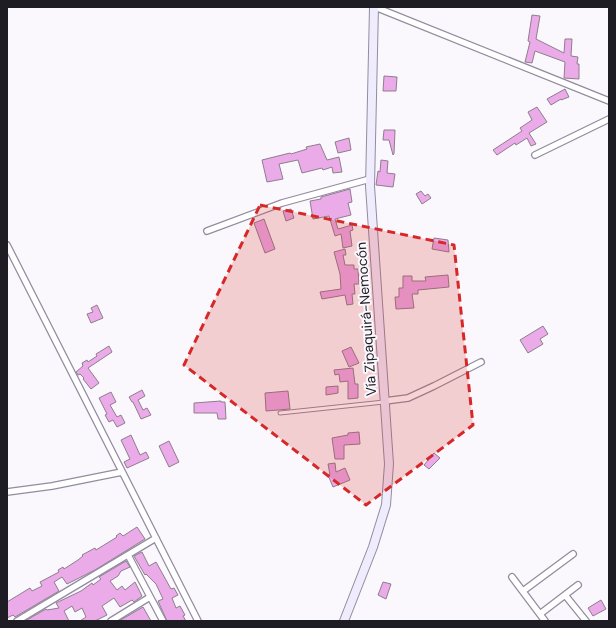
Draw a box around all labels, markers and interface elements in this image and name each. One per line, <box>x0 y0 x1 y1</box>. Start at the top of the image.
street label: Vía Zipaquirá-Nemocón <box>352 241 380 397</box>

